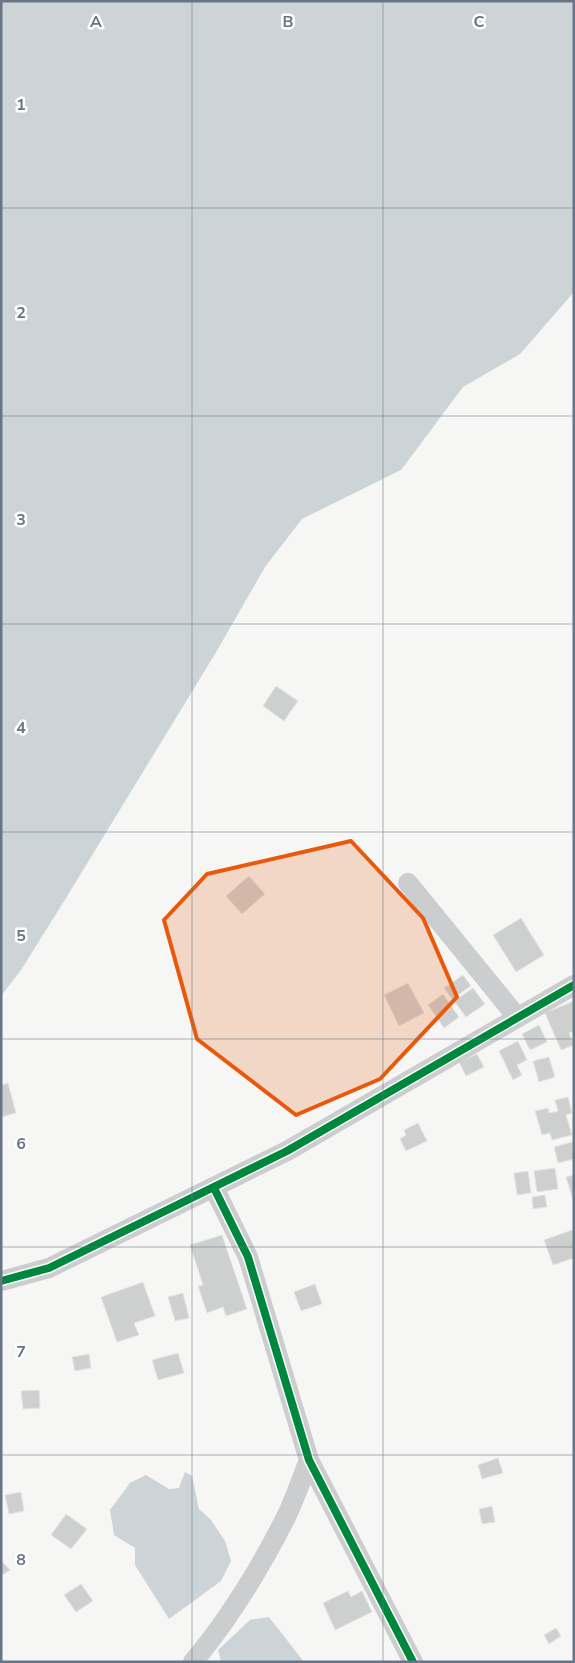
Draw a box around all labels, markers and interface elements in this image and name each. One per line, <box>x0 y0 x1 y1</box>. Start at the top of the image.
text: A <box>90 11 102 33</box>
text: B <box>282 11 294 33</box>
text: C <box>474 11 485 33</box>
text: 1 <box>16 94 26 116</box>
text: 2 <box>16 302 26 324</box>
text: 3 <box>16 509 26 531</box>
text: 4 <box>16 717 26 739</box>
text: 5 <box>16 925 26 947</box>
text: 6 <box>16 1133 26 1155</box>
text: 7 <box>16 1341 26 1363</box>
text: 8 <box>16 1549 26 1571</box>

